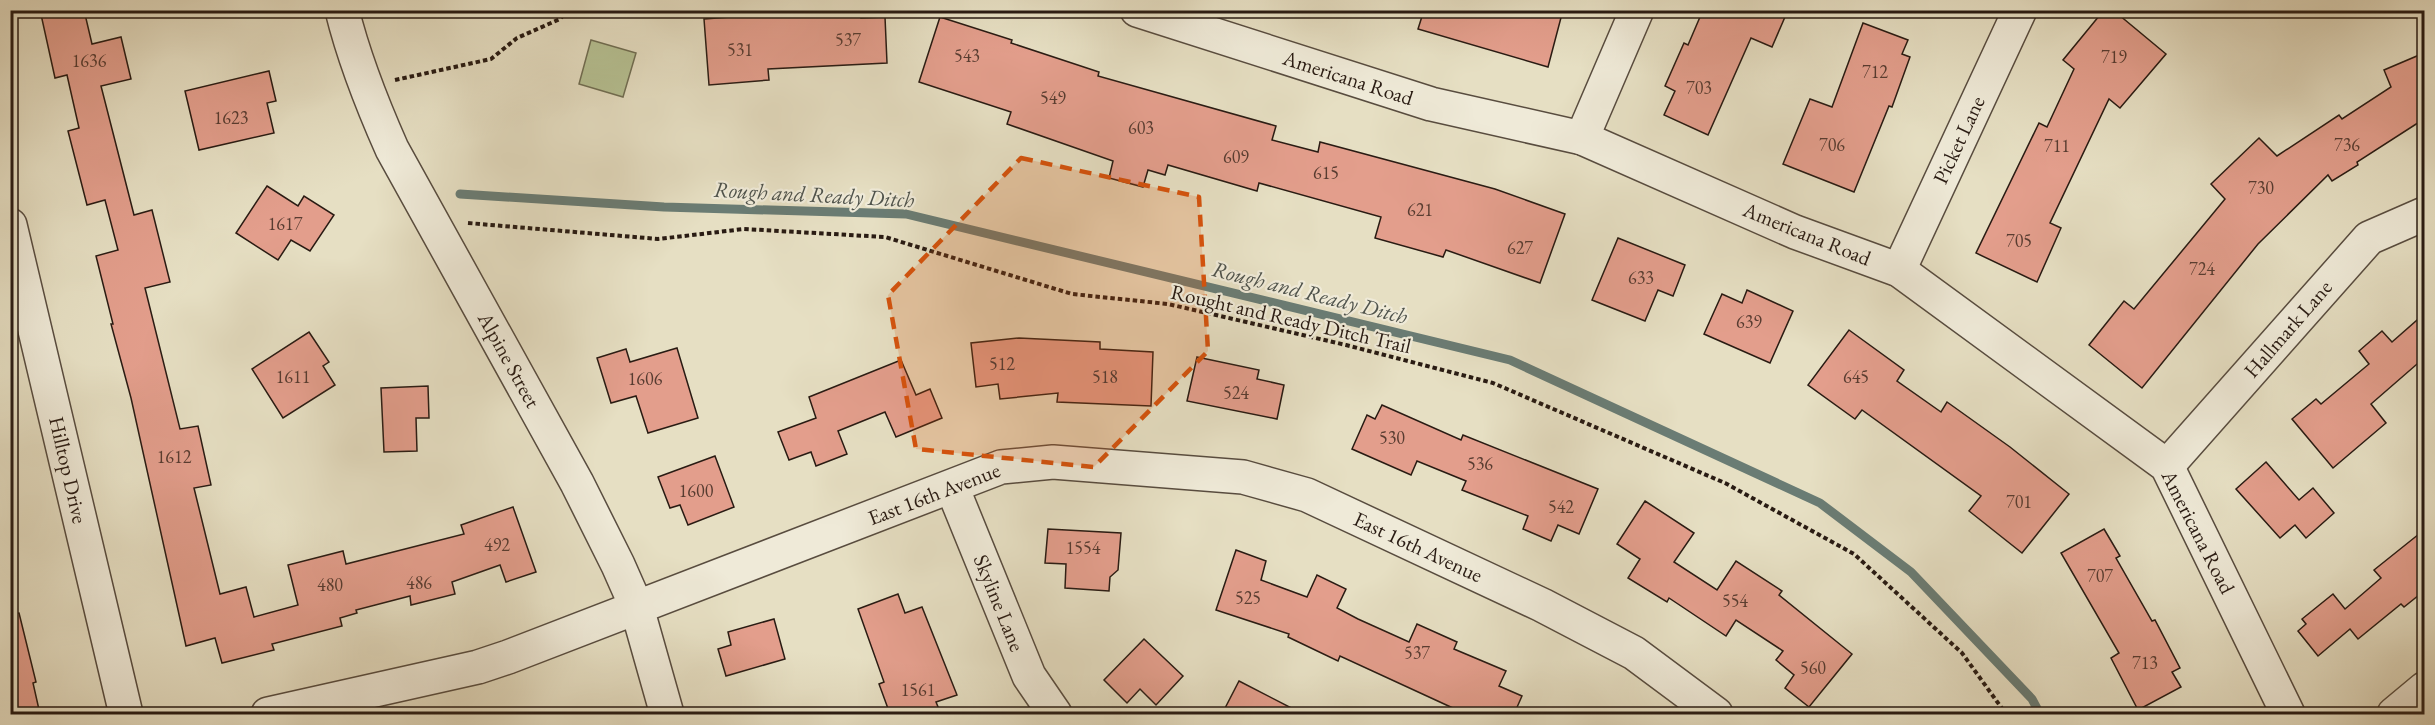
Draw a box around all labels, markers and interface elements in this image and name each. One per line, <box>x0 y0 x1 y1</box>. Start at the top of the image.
house number: 537 <box>835 28 861 51</box>
house number: 531 <box>727 38 753 61</box>
street label: Americana Road <box>1279 43 1417 111</box>
house number: 543 <box>954 44 980 67</box>
house number: 719 <box>2101 45 2127 68</box>
house number: 1636 <box>72 49 107 72</box>
house number: 712 <box>1862 60 1888 83</box>
house number: 703 <box>1686 76 1712 99</box>
house number: 549 <box>1040 86 1066 109</box>
street label: Picket Lane <box>1926 91 1991 188</box>
house number: 1623 <box>214 106 248 129</box>
house number: 603 <box>1128 116 1154 139</box>
house number: 706 <box>1819 133 1845 156</box>
house number: 736 <box>2334 133 2360 156</box>
house number: 711 <box>2044 134 2070 157</box>
house number: 609 <box>1223 145 1249 168</box>
house number: 615 <box>1313 161 1339 184</box>
water label: Rough and Ready Ditch <box>713 175 915 214</box>
house number: 730 <box>2248 176 2274 199</box>
street label: Americana Road <box>1738 195 1875 272</box>
house number: 621 <box>1407 198 1433 221</box>
house number: 1617 <box>268 212 303 235</box>
house number: 705 <box>2006 229 2032 252</box>
house number: 627 <box>1507 236 1533 259</box>
water label: Rough and Ready Ditch <box>1209 254 1411 331</box>
house number: 724 <box>2189 257 2215 280</box>
house number: 633 <box>1628 266 1654 289</box>
street label: Hallmark Lane <box>2238 274 2338 383</box>
street label: Rought and Ready Ditch Trail <box>1168 278 1414 359</box>
street label: Alpine Street <box>472 306 547 413</box>
house number: 639 <box>1736 310 1762 333</box>
house number: 512 <box>989 352 1015 375</box>
house number: 1611 <box>276 365 310 388</box>
house number: 518 <box>1092 365 1118 388</box>
house number: 645 <box>1843 365 1869 388</box>
house number: 1606 <box>628 367 663 390</box>
house number: 524 <box>1223 381 1249 404</box>
street label: Hilltop Drive <box>43 414 94 526</box>
house number: 530 <box>1379 426 1405 449</box>
house number: 1612 <box>157 445 192 468</box>
house number: 536 <box>1467 452 1493 475</box>
street label: East 16th Avenue <box>864 456 1004 531</box>
street label: Americana Road <box>2155 464 2241 599</box>
house number: 1600 <box>679 479 714 502</box>
house number: 701 <box>2006 490 2032 513</box>
house number: 542 <box>1548 495 1574 518</box>
street label: East 16th Avenue <box>1349 505 1487 588</box>
house number: 492 <box>484 533 510 556</box>
house number: 1554 <box>1066 536 1101 559</box>
street label: Skyline Lane <box>968 550 1031 655</box>
house number: 707 <box>2087 564 2113 587</box>
house number: 486 <box>406 571 432 594</box>
house number: 480 <box>317 573 343 596</box>
house number: 525 <box>1235 586 1261 609</box>
house number: 554 <box>1722 589 1748 612</box>
house number: 537 <box>1404 641 1430 664</box>
house number: 713 <box>2132 651 2158 674</box>
house number: 560 <box>1800 656 1826 679</box>
house number: 1561 <box>901 678 935 701</box>

